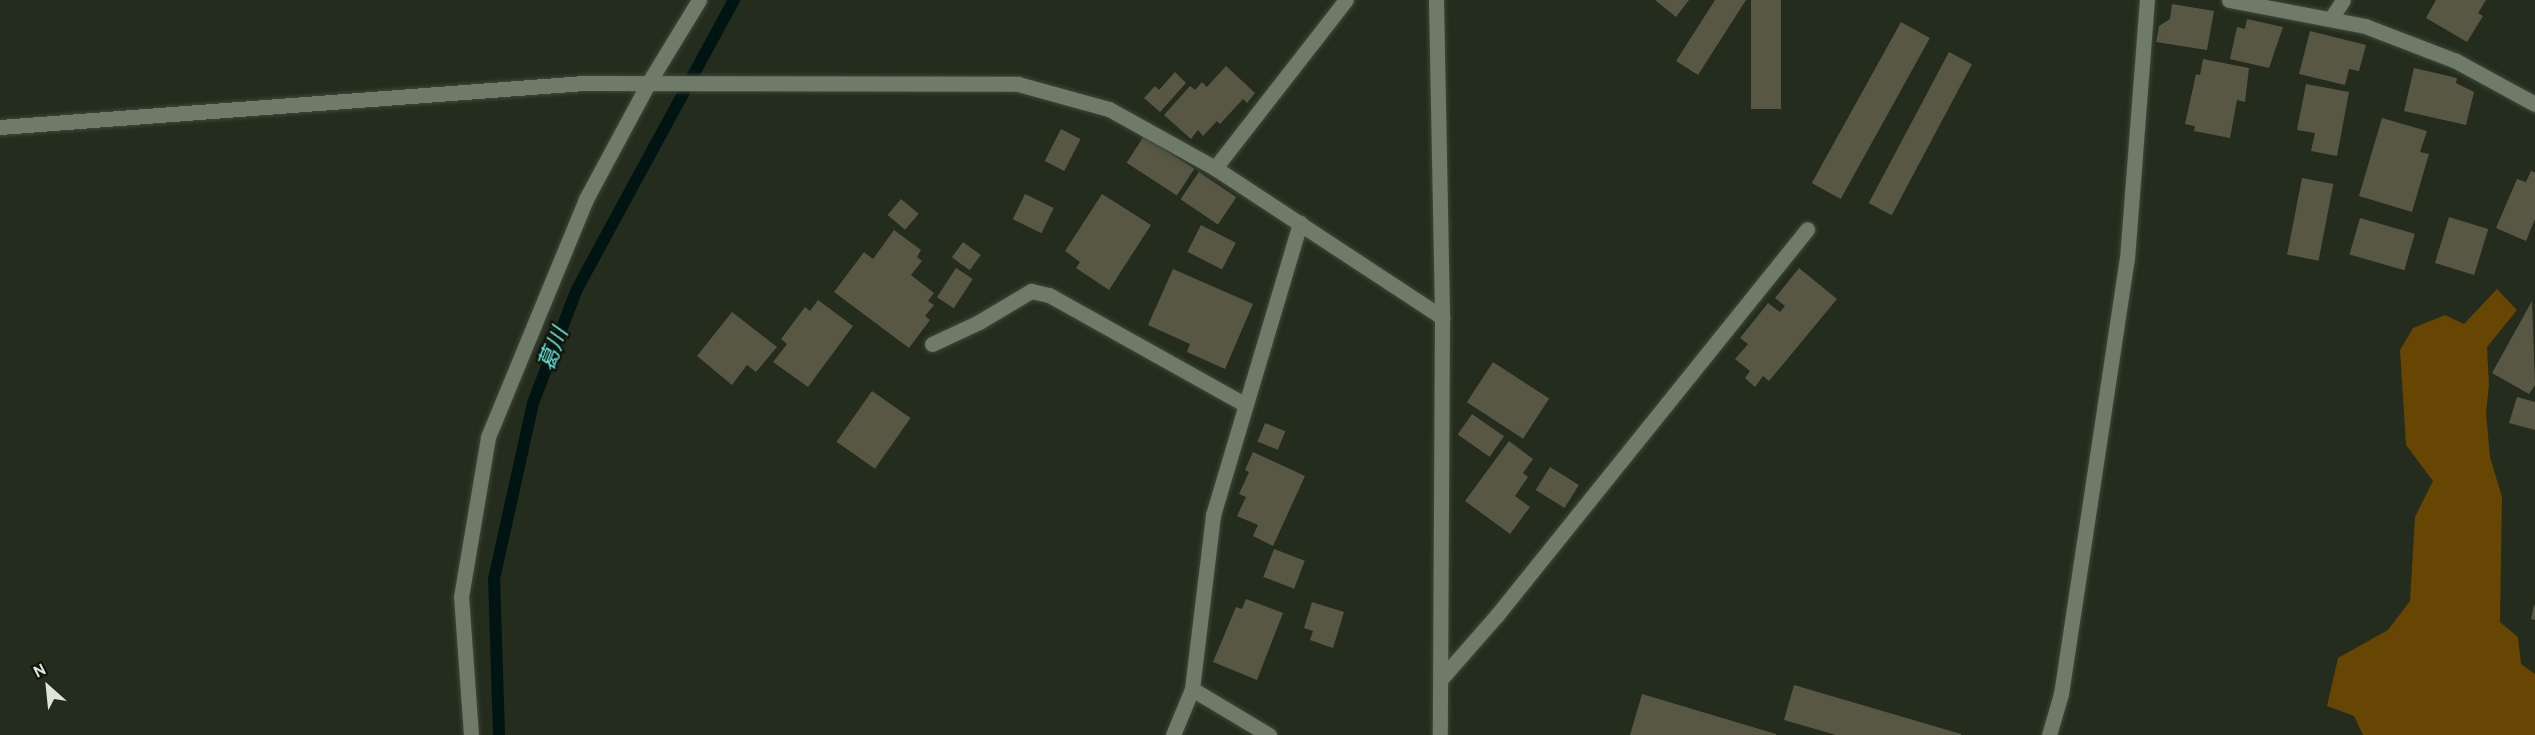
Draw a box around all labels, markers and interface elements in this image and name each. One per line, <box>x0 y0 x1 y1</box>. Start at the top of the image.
water label: 葛川 <box>533 324 573 374</box>
north arrow <box>18 657 78 717</box>
text: N <box>30 659 49 682</box>

